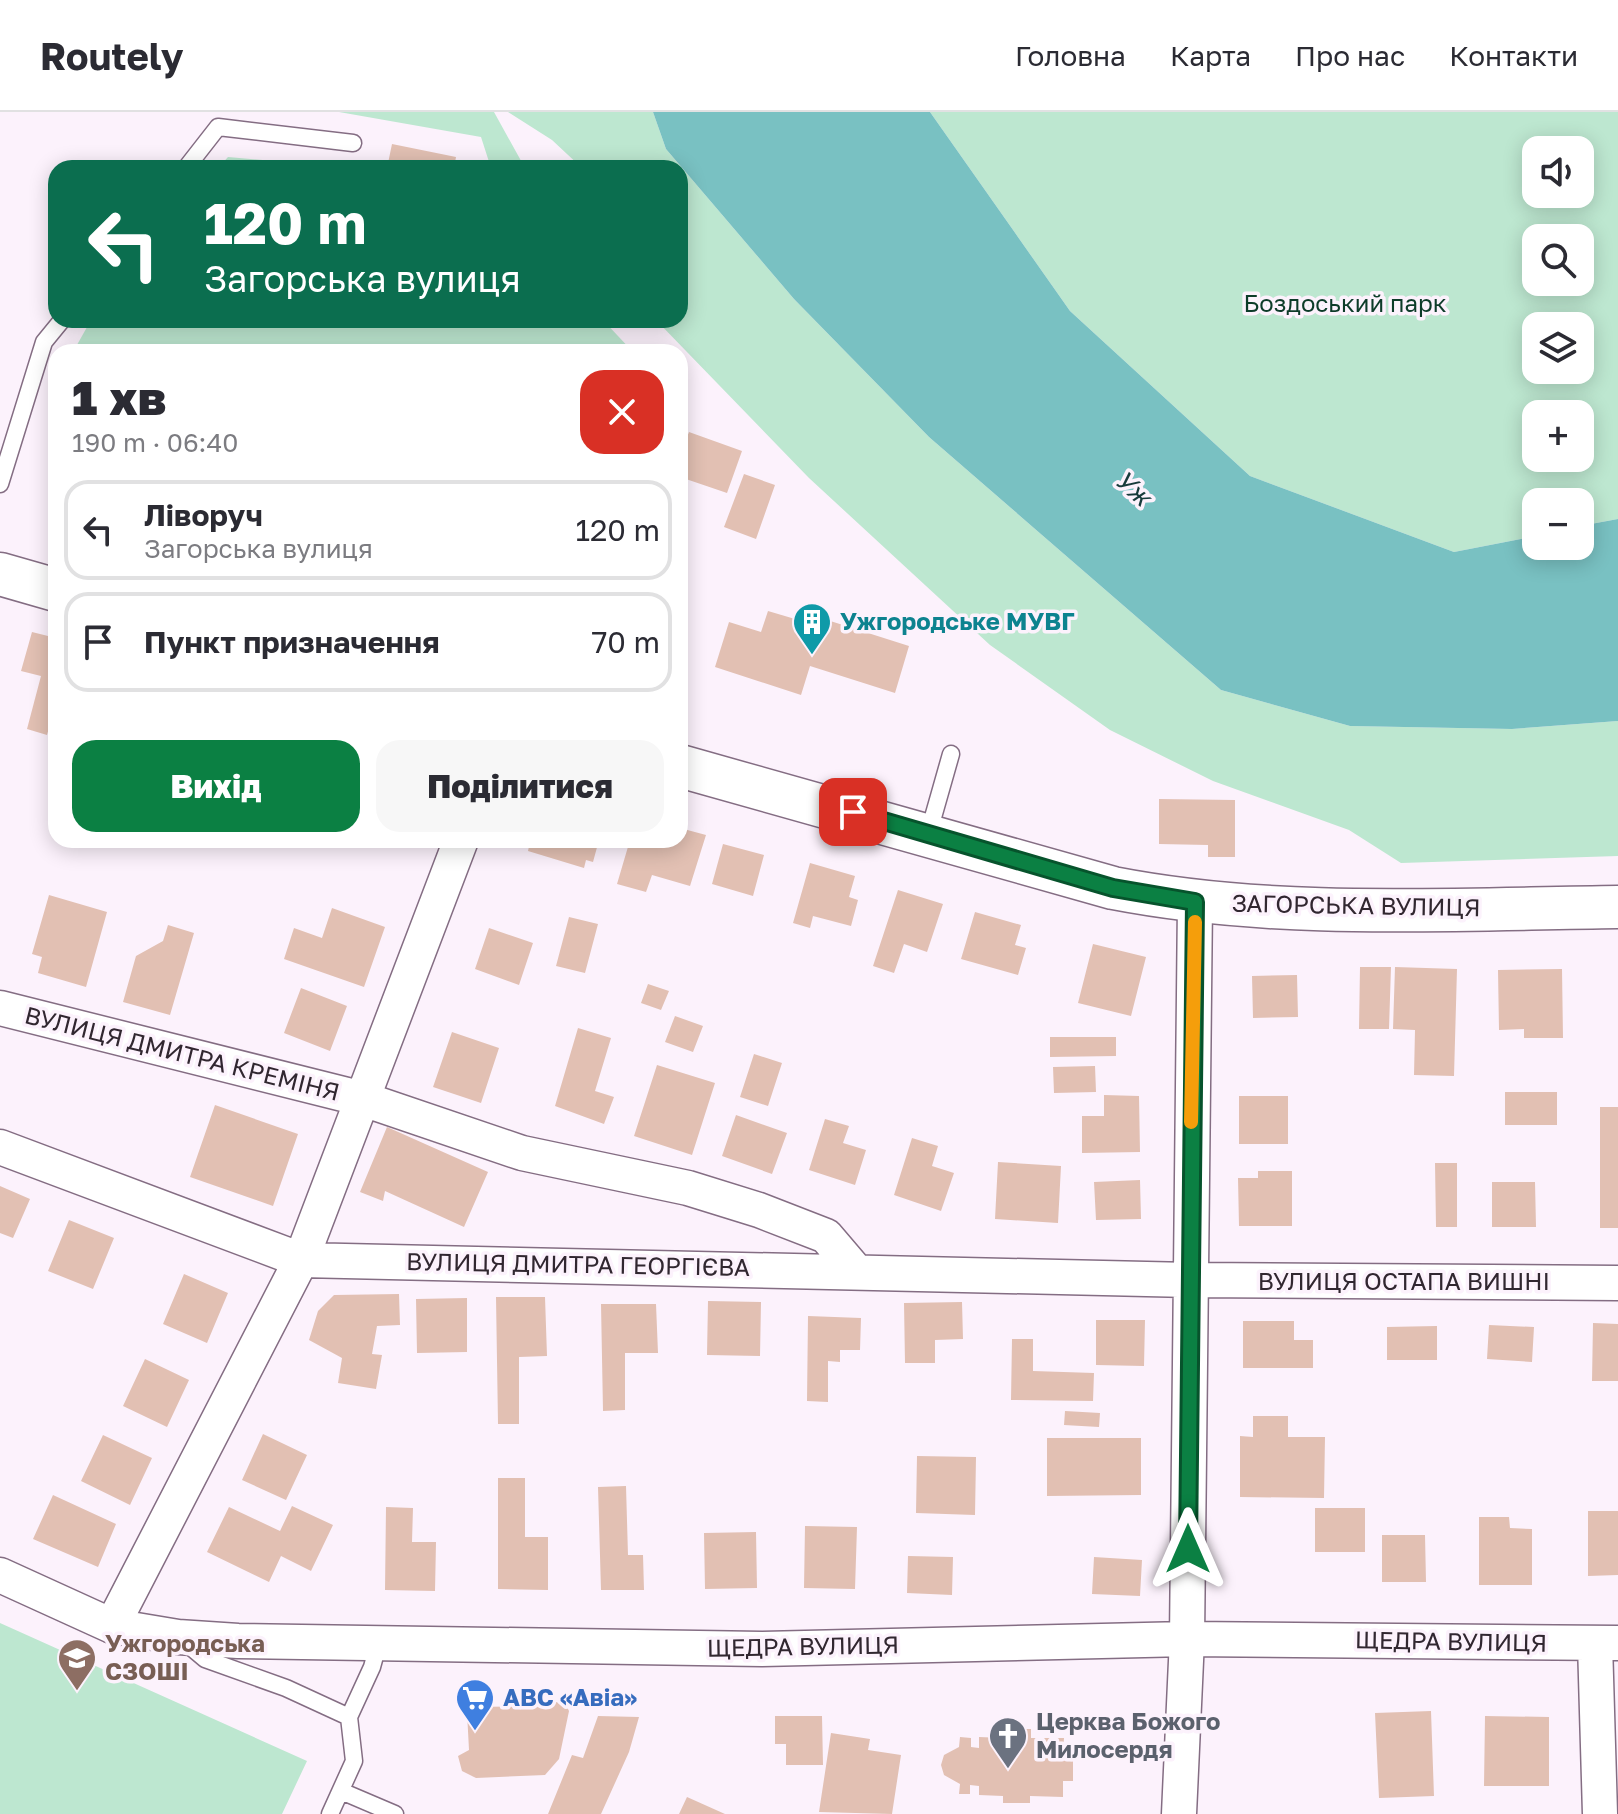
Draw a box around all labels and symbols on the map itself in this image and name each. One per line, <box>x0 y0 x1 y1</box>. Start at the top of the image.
park label: Боздоський парк <box>1243 288 1447 317</box>
water label: Уж <box>1109 463 1160 514</box>
building icon: Ужгородське МУВГ <box>791 601 833 656</box>
place label: Ужгородське МУВГ <box>840 606 1075 635</box>
pin <box>819 778 887 846</box>
street label: ЗАГОРСЬКА ВУЛИЦЯ <box>1231 888 1481 921</box>
street label: ВУЛИЦЯ ДМИТРА КРЕМІНЯ <box>22 999 343 1106</box>
street label: ВУЛИЦЯ ДМИТРА ГЕОРГІЄВА <box>406 1246 750 1281</box>
street label: ВУЛИЦЯ ОСТАПА ВИШНІ <box>1258 1266 1550 1295</box>
position arrow <box>1146 1507 1230 1591</box>
street label: ЩЕДРА ВУЛИЦЯ <box>1355 1624 1547 1657</box>
place label: Ужгородська СЗОШІ <box>105 1628 265 1685</box>
street label: ЩЕДРА ВУЛИЦЯ <box>707 1629 899 1662</box>
school or university icon: Ужгородська СЗОШІ <box>56 1637 98 1692</box>
supermarket icon: ABC «Авіа» <box>454 1677 496 1732</box>
place label: ABC «Авіа» <box>503 1682 637 1711</box>
place label: Церква Божого Милосердя <box>1036 1706 1220 1763</box>
church icon: Церква Божого Милосердя <box>987 1715 1029 1770</box>

